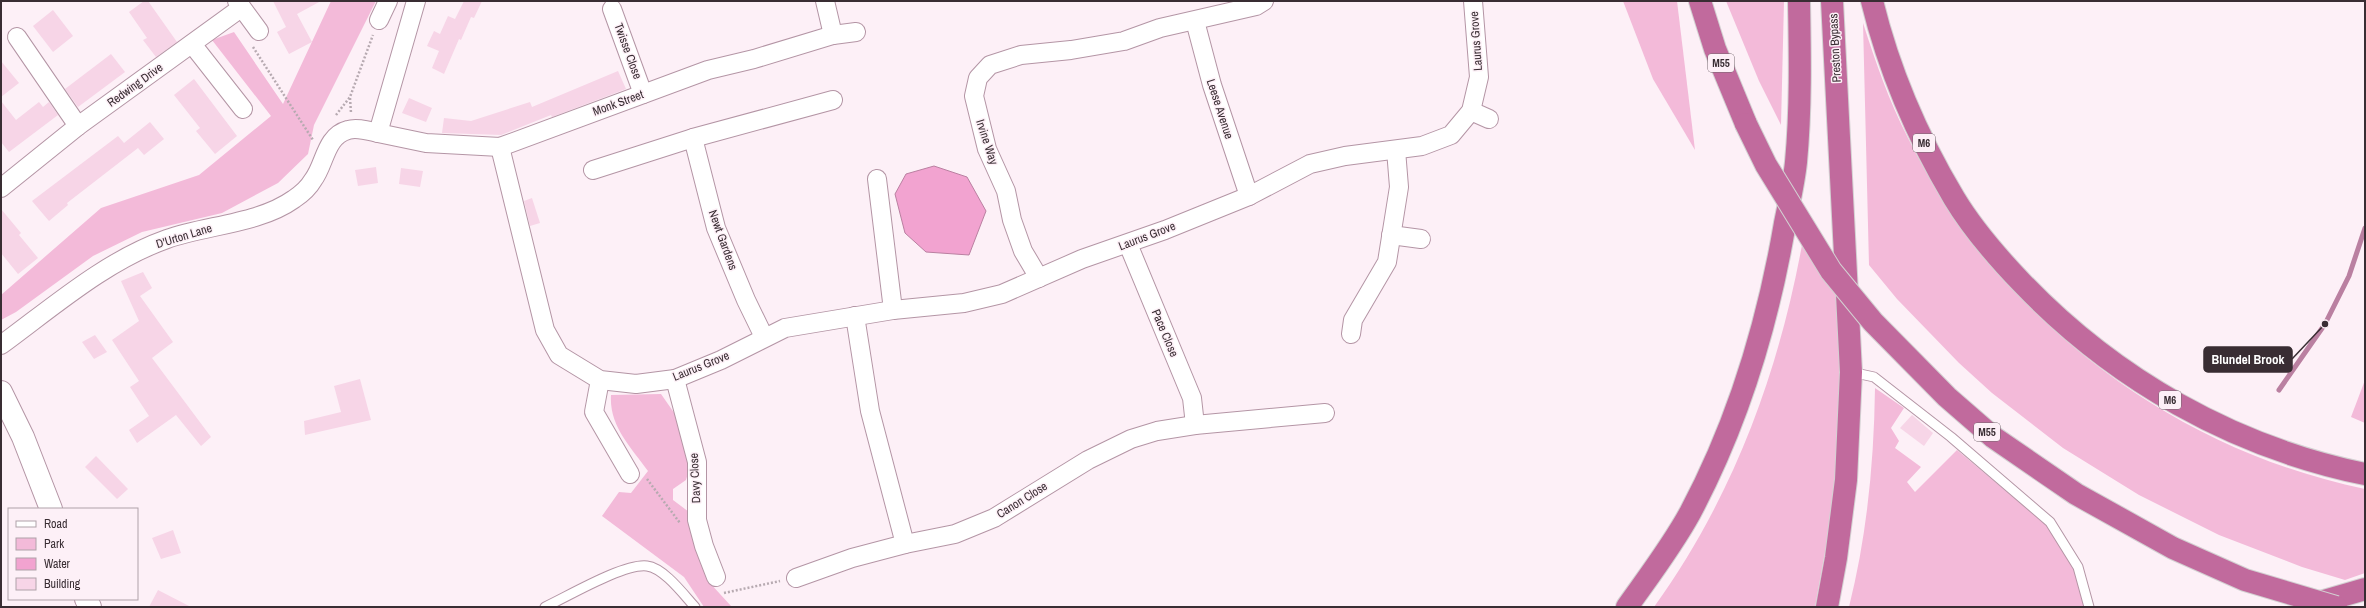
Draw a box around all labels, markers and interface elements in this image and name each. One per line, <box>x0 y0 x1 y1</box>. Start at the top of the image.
street label: Laurus Grove <box>1466 11 1486 71</box>
street label: Preston Bypass <box>1825 13 1845 83</box>
street label: Twisse Close <box>610 21 646 81</box>
road number: M55 <box>1708 54 1734 72</box>
street label: Redwing Drive <box>104 59 166 111</box>
street label: Leese Avenue <box>1203 77 1237 141</box>
street label: Monk Street <box>590 86 646 120</box>
street label: Irvine Way <box>972 117 1002 167</box>
road number: M6 <box>1913 134 1935 152</box>
street label: Newt Gardens <box>705 208 741 272</box>
street label: Laurus Grove <box>1116 218 1178 254</box>
street label: D'Urton Lane <box>154 220 214 252</box>
street label: Pace Close <box>1148 307 1182 359</box>
street label: Laurus Grove <box>670 347 732 385</box>
callout: Blundel Brook <box>2204 347 2292 372</box>
text: Blundel Brook <box>2212 351 2284 368</box>
road number: M6 <box>2159 391 2181 409</box>
road number: M55 <box>1974 423 2000 441</box>
street label: Davy Close <box>686 452 704 504</box>
street label: Canon Close <box>994 478 1050 522</box>
legend <box>8 508 138 600</box>
text: Road <box>44 516 68 532</box>
text: Park <box>44 536 64 552</box>
text: Water <box>44 556 71 572</box>
text: Building <box>44 576 81 592</box>

